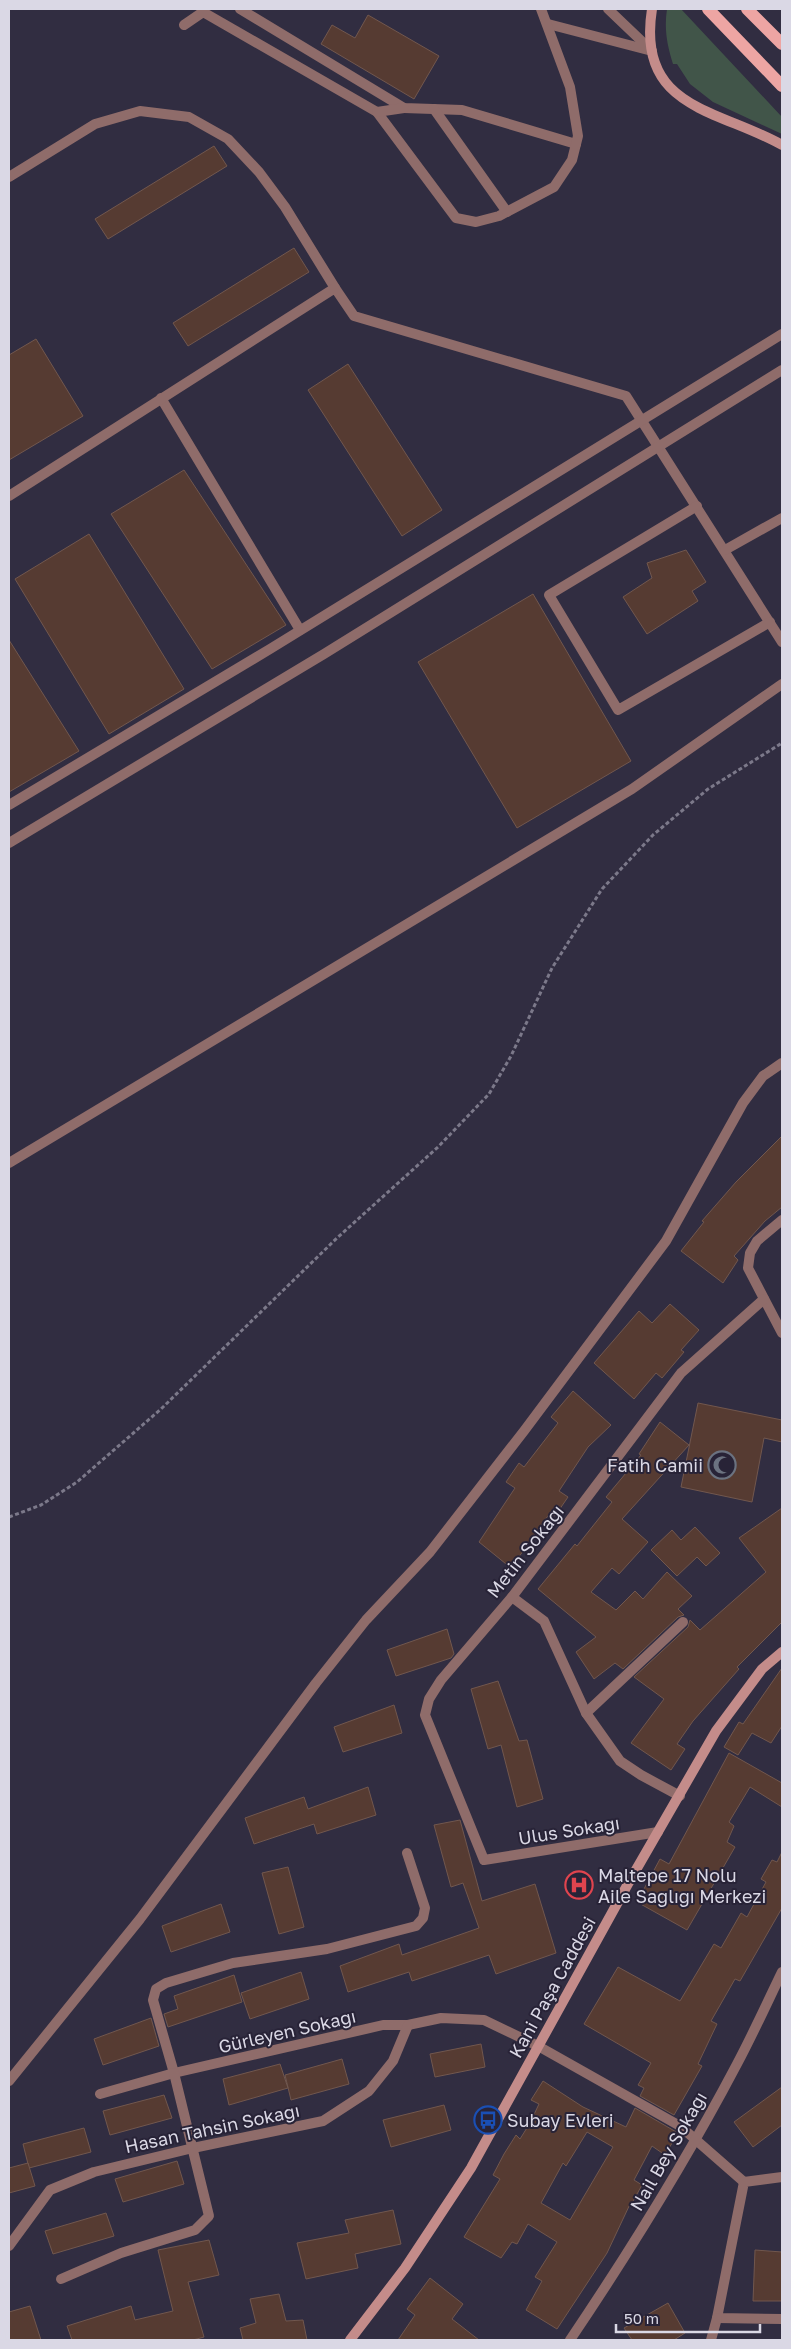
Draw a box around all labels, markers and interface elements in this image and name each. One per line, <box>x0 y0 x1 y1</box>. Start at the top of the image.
mosque icon: Fatih Camii <box>707 1450 737 1480</box>
place label: Fatih Camii <box>607 1454 703 1476</box>
street label: Metin Sokağı <box>482 1500 568 1602</box>
street label: Ulus Sokağı <box>517 1811 621 1849</box>
place label: Maltepe 17 Nolu Aile Sağlığı Merkezi <box>598 1864 766 1907</box>
hospital icon: Maltepe 17 Nolu Aile Sağlığı Merkezi <box>564 1870 594 1900</box>
street label: Kani Paşa Caddesi <box>504 1913 600 2061</box>
street label: Gürleyen Sokağı <box>216 2004 358 2058</box>
street label: Nail Bey Sokağı <box>625 2087 711 2215</box>
street label: Hasan Tahsin Sokağı <box>123 2099 301 2157</box>
bus stop icon: Subay Evleri <box>473 2105 503 2135</box>
place label: Subay Evleri <box>507 2109 614 2131</box>
scale bar <box>616 2302 760 2334</box>
text: 50 m <box>624 2309 659 2327</box>

